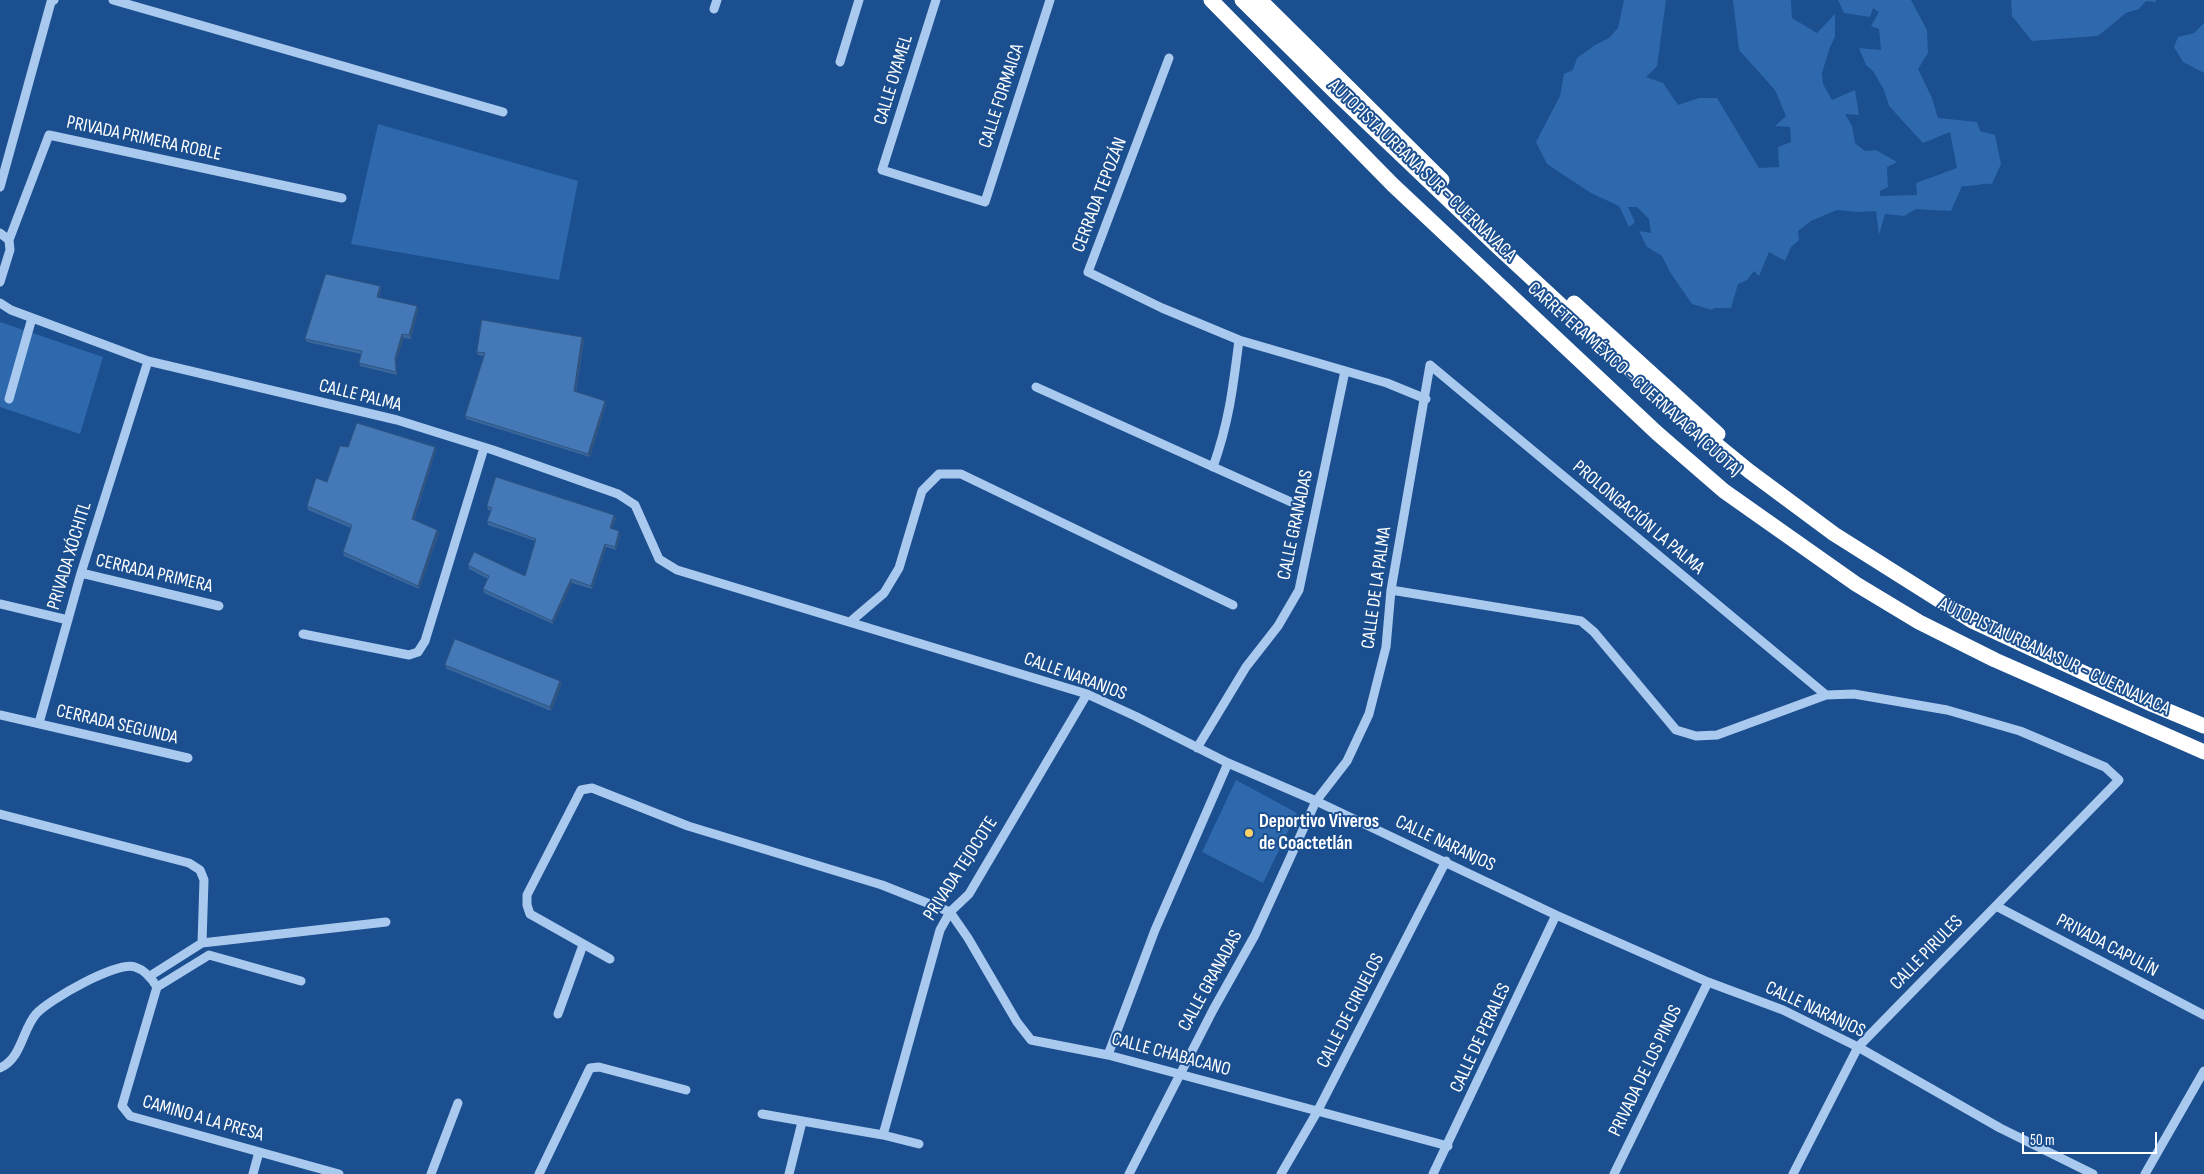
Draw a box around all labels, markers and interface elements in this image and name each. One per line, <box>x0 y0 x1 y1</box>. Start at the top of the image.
street label: CALLE OYAMEL <box>870 32 918 128</box>
street label: CALLE FORMAICA <box>974 41 1030 151</box>
street label: AUTOPISTA URBANA SUR - CUERNAVACA <box>1323 75 1521 267</box>
street label: PRIVADA PRIMERA ROBLE <box>64 111 224 167</box>
street label: CERRADA TEPOZÁN <box>1068 134 1132 256</box>
street label: CARRETERA MÉXICO - CUERNAVACA (CUOTA) <box>1522 278 1746 482</box>
street label: CALLE PALMA <box>316 375 404 417</box>
street label: PROLONGACIÓN LA PALMA <box>1567 456 1709 580</box>
street label: CALLE GRANADAS <box>1273 468 1319 582</box>
street label: PRIVADA XÓCHITL <box>43 499 97 613</box>
street label: CALLE DE LA PALMA <box>1357 526 1397 650</box>
street label: CERRADA PRIMERA <box>93 549 215 599</box>
street label: AUTOPISTA URBANA SUR - CUERNAVACA <box>1935 593 2173 721</box>
street label: CALLE NARANJOS <box>1020 648 1130 706</box>
street label: CERRADA SEGUNDA <box>54 700 180 750</box>
place label: Deportivo Viveros de Coactetlán <box>1259 811 1379 855</box>
street label: CALLE NARANJOS <box>1391 811 1499 877</box>
street label: PRIVADA TEJOCOTE <box>919 813 1003 925</box>
marker: Deportivo Viveros de Coactetlán <box>1243 827 1255 839</box>
street label: PRIVADA CAPULÍN <box>2052 910 2162 982</box>
street label: CALLE PIRULES <box>1886 911 1968 995</box>
street label: CALLE GRANADAS <box>1174 927 1248 1035</box>
street label: CALLE DE CIRUELOS <box>1312 950 1390 1072</box>
street label: CALLE NARANJOS <box>1761 977 1869 1043</box>
street label: CALLE DE PERALES <box>1446 980 1516 1096</box>
street label: PRIVADA DE LOS PINOS <box>1604 1002 1688 1140</box>
street label: CALLE CHABACANO <box>1109 1028 1233 1082</box>
street label: CAMINO A LA PRESA <box>140 1091 266 1147</box>
scale bar <box>2024 1122 2159 1154</box>
text: 50 m <box>2030 1131 2055 1150</box>

